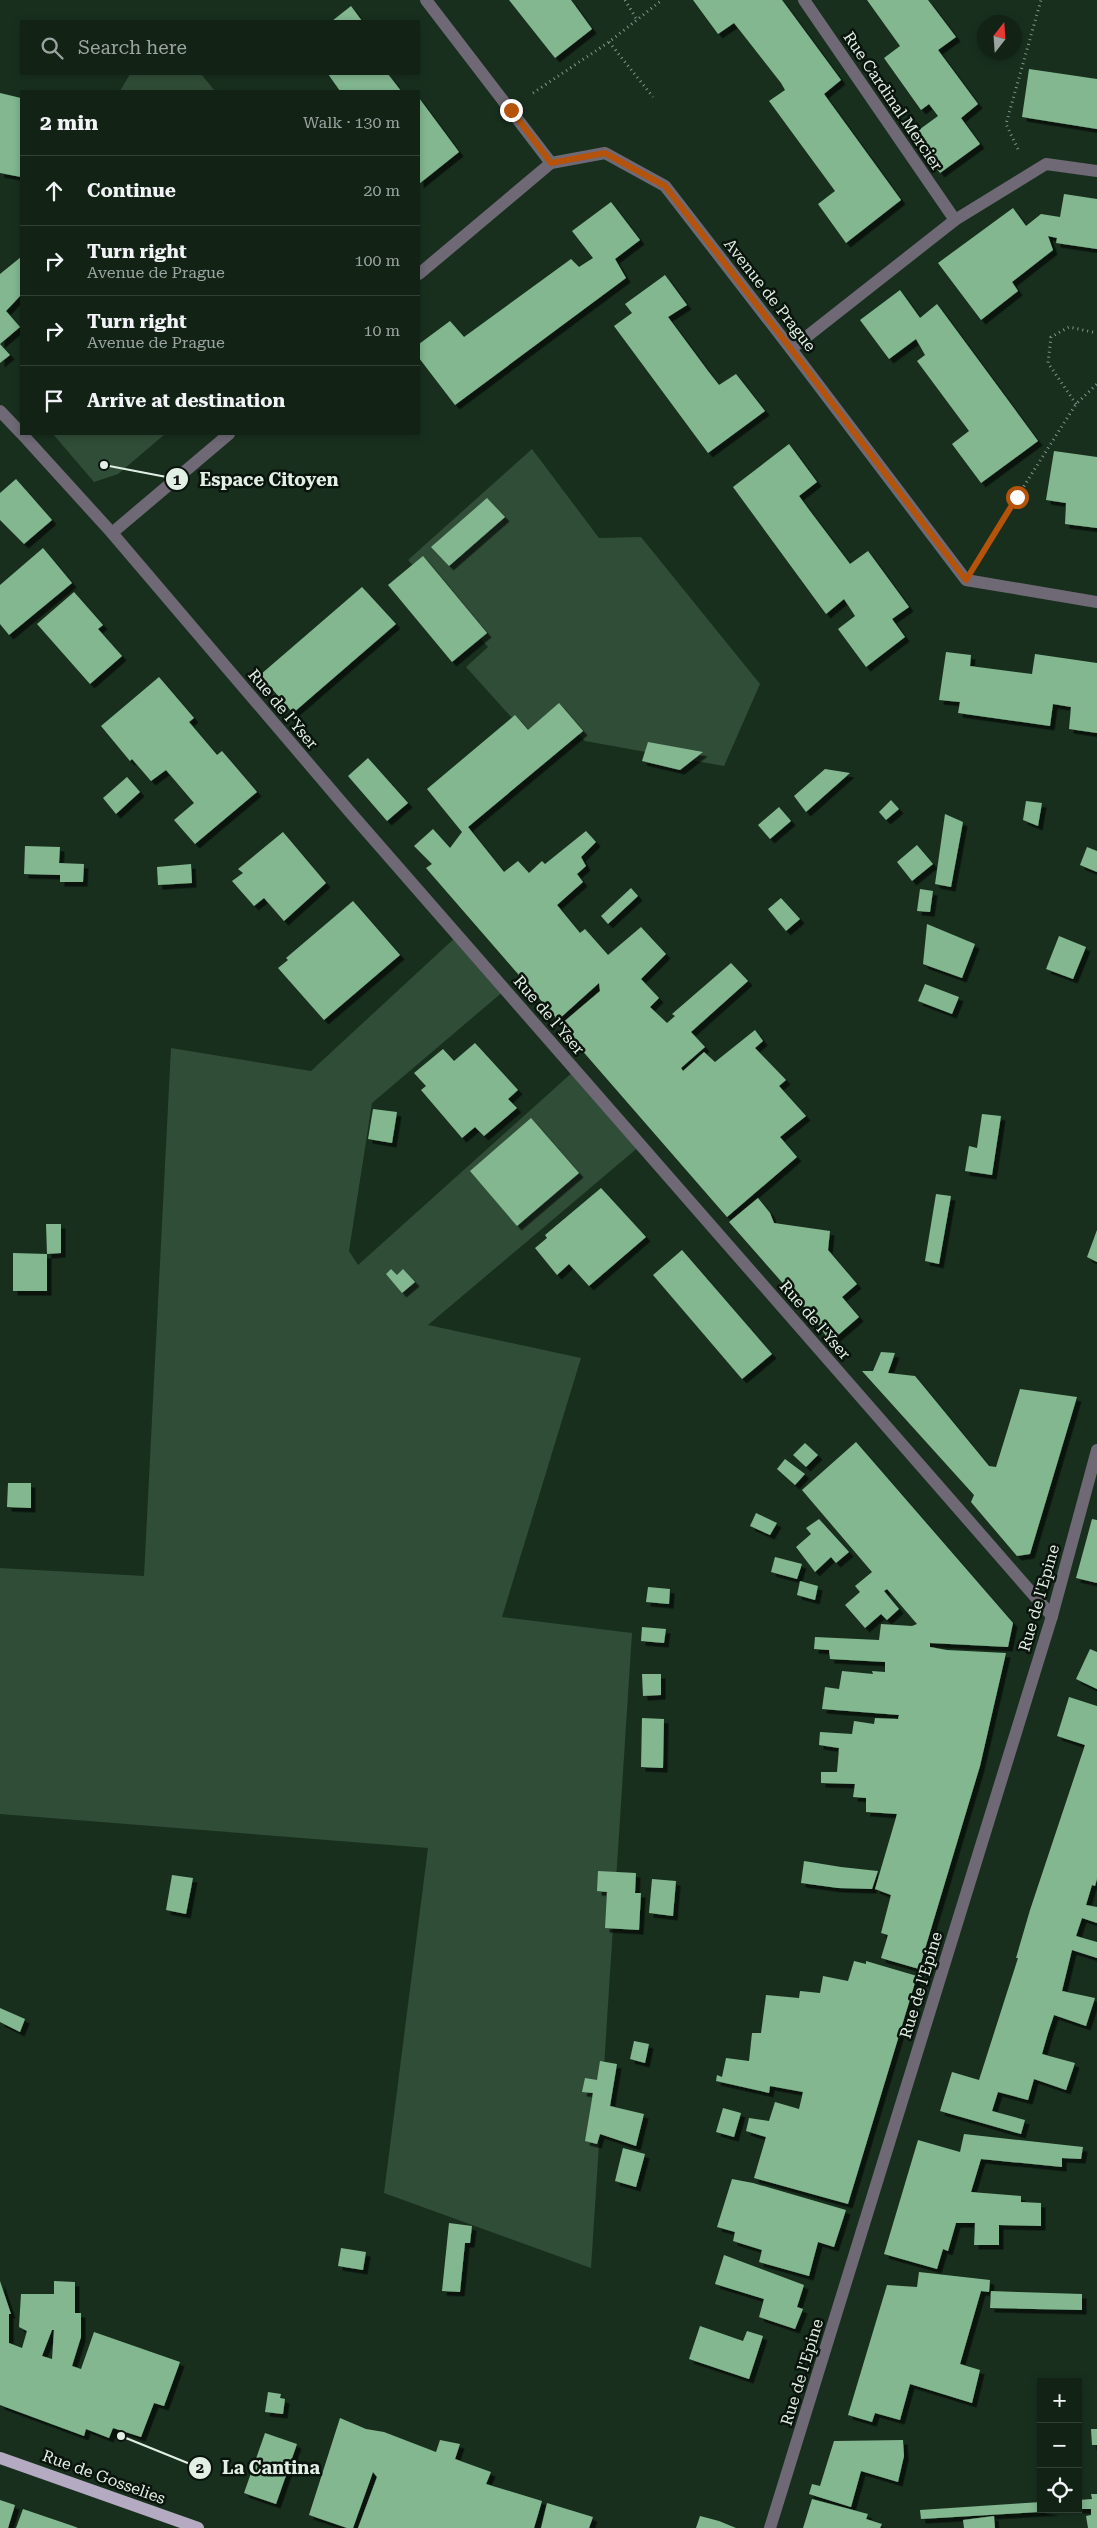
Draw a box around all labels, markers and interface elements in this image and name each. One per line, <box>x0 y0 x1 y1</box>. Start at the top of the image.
north arrow <box>977 15 1022 60</box>
search box <box>20 20 420 75</box>
street label: Rue Cardinal Mercier <box>839 28 947 174</box>
icon: search <box>38 34 66 62</box>
text: Search here <box>78 36 187 59</box>
route end <box>500 99 523 122</box>
text: 2 min <box>40 111 98 135</box>
text: Walk · 130 m <box>303 113 400 132</box>
icon: ahead <box>40 177 68 205</box>
text: Continue <box>87 179 176 202</box>
text: 20 m <box>363 181 400 200</box>
street label: Avenue de Prague <box>720 235 820 355</box>
text: Turn right <box>87 240 187 263</box>
icon: right <box>40 247 68 275</box>
text: 100 m <box>354 251 400 270</box>
text: Avenue de Prague <box>87 263 225 282</box>
text: Turn right <box>87 310 187 333</box>
icon: right <box>40 317 68 345</box>
text: 10 m <box>363 321 400 340</box>
text: Avenue de Prague <box>87 333 225 352</box>
icon: arrive <box>40 387 68 415</box>
text: Arrive at destination <box>87 389 285 412</box>
callout: Espace Citoyen <box>164 463 349 496</box>
text: Espace Citoyen <box>199 469 339 490</box>
text: 1 <box>173 471 182 489</box>
route start <box>1006 486 1029 509</box>
street label: Rue de l'Yser <box>244 665 322 753</box>
street label: Rue de l'Yser <box>510 972 589 1059</box>
street label: Rue de l'Yser <box>776 1277 855 1364</box>
street label: Rue de l'Epine <box>1015 1542 1063 1654</box>
street label: Rue de l'Epine <box>896 1929 946 2041</box>
street label: Rue de l'Epine <box>777 2316 827 2428</box>
map controls <box>1037 2378 1082 2513</box>
button: + <box>1037 2378 1082 2423</box>
button: − <box>1037 2423 1082 2468</box>
street label: Rue de Gosselies <box>40 2446 168 2508</box>
callout: La Cantina <box>187 2452 330 2485</box>
text: La Cantina <box>222 2457 320 2478</box>
text: 2 <box>196 2459 204 2477</box>
button: locate <box>1037 2468 1082 2513</box>

